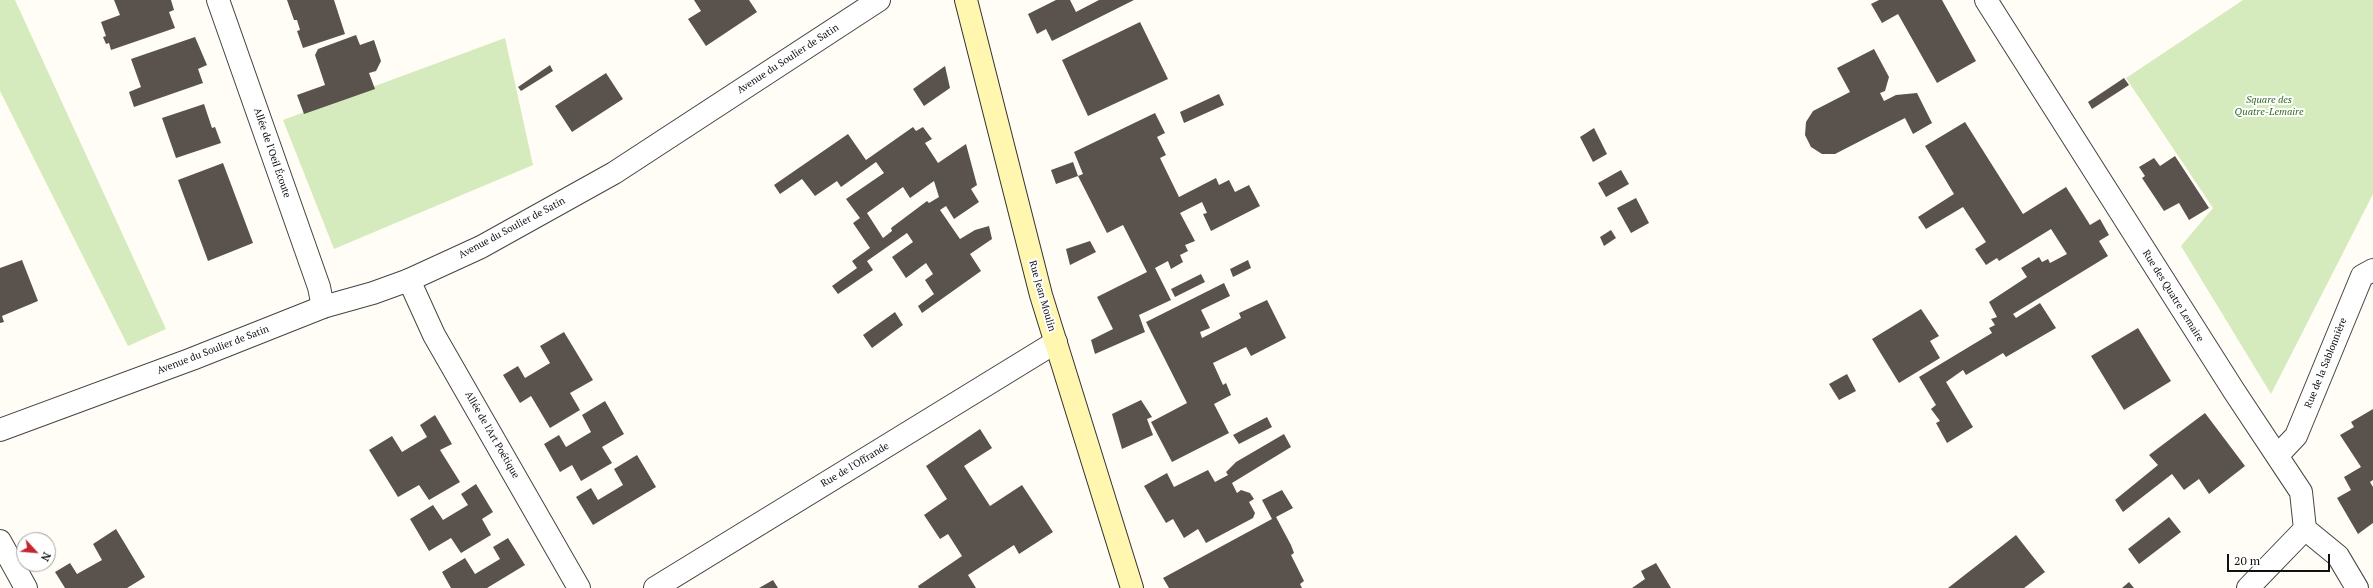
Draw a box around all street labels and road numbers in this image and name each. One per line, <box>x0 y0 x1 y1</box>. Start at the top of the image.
street label: Avenue du Soulier de Satin <box>735 22 841 96</box>
street label: Allée de l'Oeil Écoute <box>251 106 293 200</box>
street label: Avenue du Soulier de Satin <box>457 195 567 261</box>
street label: Rue des Quatre Lemaire <box>2140 248 2206 344</box>
street label: Rue Jean Moulin <box>1026 259 1058 333</box>
street label: Rue de la Sablonnière <box>2302 316 2350 410</box>
street label: Avenue du Soulier de Satin <box>155 323 271 377</box>
street label: Allée de l'Art Poétique <box>462 389 522 481</box>
street label: Rue de l'Offrande <box>819 440 891 490</box>

